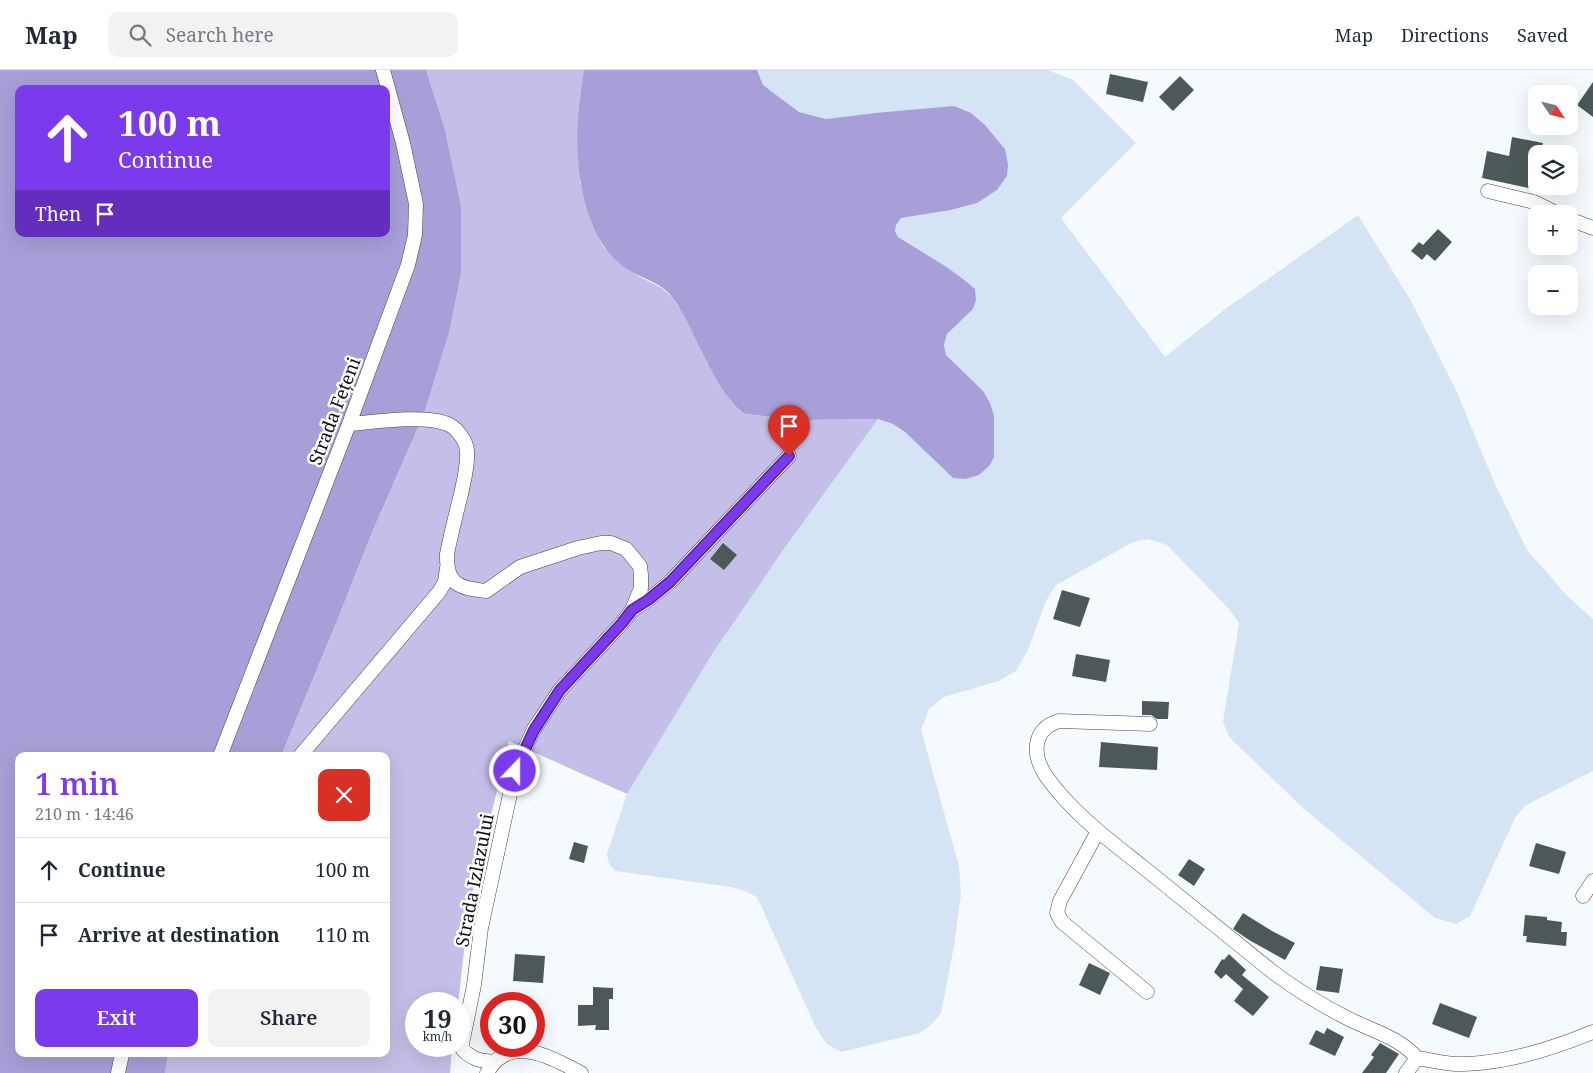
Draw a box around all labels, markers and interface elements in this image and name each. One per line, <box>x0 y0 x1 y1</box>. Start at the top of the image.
search box <box>108 12 458 57</box>
text: Map <box>25 18 78 51</box>
icon: search <box>126 21 154 49</box>
text: Search here <box>166 22 274 48</box>
text: Map <box>1335 23 1373 47</box>
text: Directions <box>1401 23 1489 47</box>
text: Saved <box>1517 23 1568 47</box>
north arrow <box>1528 85 1578 135</box>
map controls <box>1528 85 1578 315</box>
text: 100 m <box>118 99 221 146</box>
icon: ahead <box>35 105 100 170</box>
text: Continue <box>118 144 213 174</box>
button: layers <box>1528 145 1578 195</box>
icon: arrive <box>91 200 119 228</box>
text: Then <box>35 201 81 227</box>
button: + <box>1528 205 1578 255</box>
button: − <box>1528 265 1578 315</box>
street label: Strada Fețeni <box>303 354 366 468</box>
pin <box>768 405 810 456</box>
icon: arrive <box>775 412 803 440</box>
position arrow <box>488 744 540 796</box>
text: 1 min <box>35 763 119 804</box>
button: close <box>318 769 370 821</box>
text: 210 m · 14:46 <box>35 803 134 825</box>
street label: Strada Izlazului <box>449 811 499 949</box>
icon: ahead <box>35 856 63 884</box>
text: Continue <box>78 857 166 883</box>
text: 100 m <box>315 857 370 883</box>
icon: arrive <box>35 921 63 949</box>
text: Arrive at destination <box>78 922 280 948</box>
text: 110 m <box>315 922 370 948</box>
button: Exit <box>35 989 198 1047</box>
button: Share <box>208 989 370 1047</box>
speed limit sign: 30 <box>480 992 545 1057</box>
text: 19 <box>423 1001 452 1035</box>
text: km/h <box>423 1028 452 1045</box>

